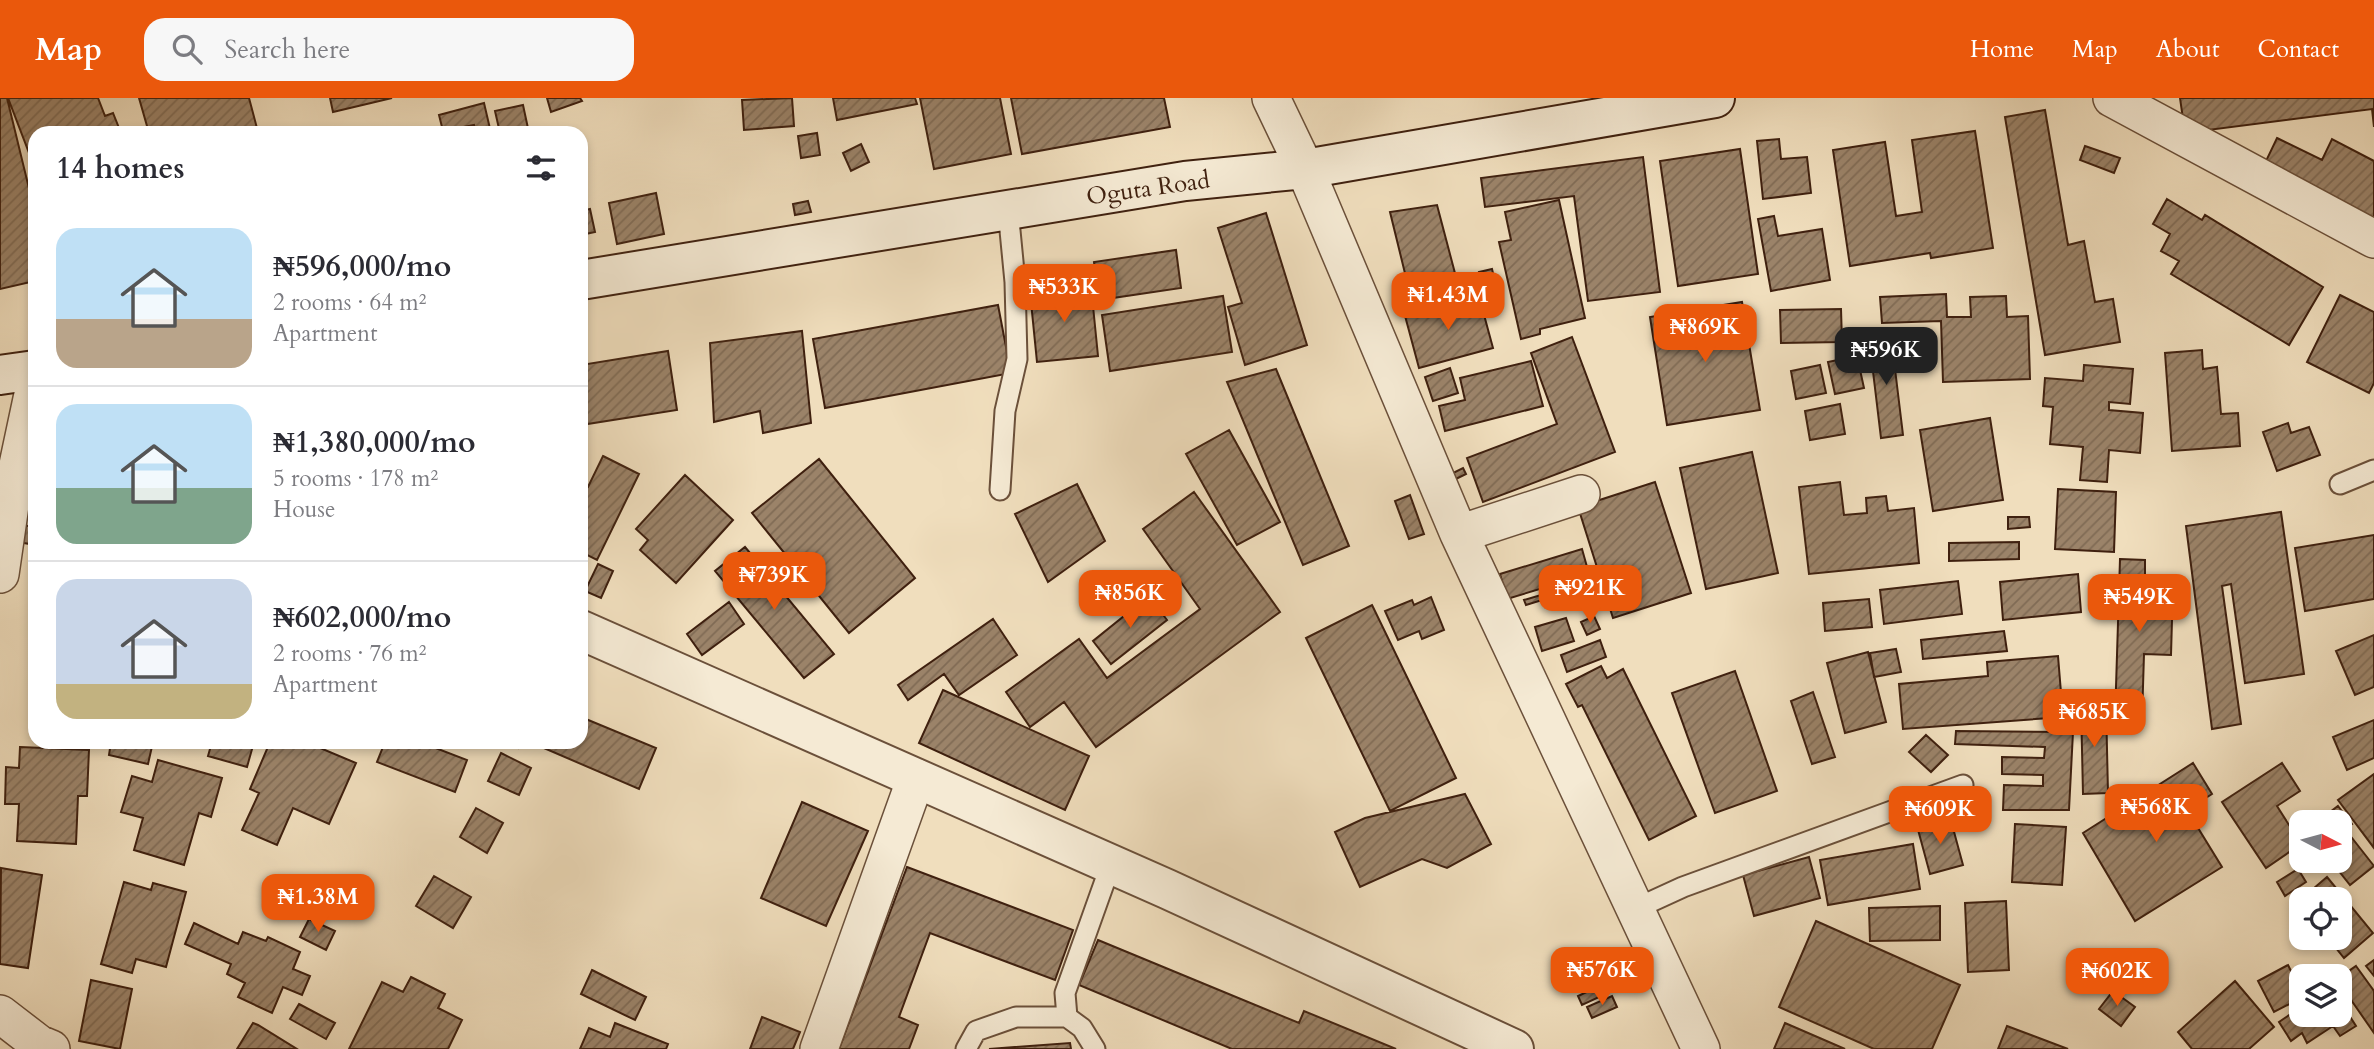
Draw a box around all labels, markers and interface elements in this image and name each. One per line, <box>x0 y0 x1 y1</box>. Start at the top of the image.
search box <box>144 18 634 81</box>
text: Map <box>35 27 102 72</box>
icon: search <box>168 30 206 68</box>
text: Search here <box>224 32 350 67</box>
text: Home <box>1970 33 2034 66</box>
text: Map <box>2072 33 2118 66</box>
text: About <box>2156 33 2220 66</box>
text: Contact <box>2258 33 2339 66</box>
text: 14 homes <box>56 148 185 189</box>
icon: filters <box>522 149 560 187</box>
street label: Oguta Road <box>1084 163 1212 213</box>
text: ₦596,000/mo <box>273 246 451 287</box>
icon: home <box>112 256 196 340</box>
pin: ₦533K <box>1015 264 1113 324</box>
text: ₦533K <box>1029 271 1099 302</box>
pin: ₦1.43M <box>1391 272 1505 332</box>
text: ₦1.43M <box>1408 279 1488 310</box>
text: 2 rooms · 64 m² <box>273 287 426 318</box>
pin: ₦869K <box>1656 304 1754 364</box>
text: ₦869K <box>1670 311 1740 342</box>
text: Apartment <box>273 318 377 349</box>
pin: ₦596K <box>1837 328 1935 387</box>
text: ₦596K <box>1851 334 1921 365</box>
text: ₦1,380,000/mo <box>273 422 476 463</box>
icon: home <box>112 432 196 516</box>
text: 5 rooms · 178 m² <box>273 463 438 494</box>
text: House <box>273 494 335 525</box>
pin: ₦739K <box>725 552 823 612</box>
text: ₦739K <box>739 559 809 590</box>
pin: ₦921K <box>1541 566 1639 625</box>
pin: ₦856K <box>1081 570 1179 630</box>
text: ₦921K <box>1555 572 1625 603</box>
pin: ₦549K <box>2090 574 2188 634</box>
text: ₦856K <box>1095 577 1165 608</box>
text: ₦549K <box>2104 581 2174 612</box>
text: ₦602,000/mo <box>273 597 451 638</box>
icon: home <box>112 607 196 691</box>
text: 2 rooms · 76 m² <box>273 638 426 669</box>
text: Apartment <box>273 669 377 700</box>
pin: ₦685K <box>2045 690 2143 749</box>
text: ₦685K <box>2059 696 2129 727</box>
pin: ₦568K <box>2107 784 2205 844</box>
pin: ₦609K <box>1891 786 1989 846</box>
text: ₦568K <box>2121 791 2191 822</box>
text: ₦609K <box>1905 793 1975 824</box>
north arrow <box>2289 810 2352 873</box>
map controls <box>2289 810 2352 1027</box>
pin: ₦1.38M <box>261 874 375 934</box>
text: ₦1.38M <box>278 881 358 912</box>
button: locate <box>2289 887 2352 950</box>
pin: ₦576K <box>1553 948 1651 1007</box>
pin: ₦602K <box>2068 948 2166 1008</box>
text: ₦576K <box>1567 954 1637 985</box>
text: ₦602K <box>2082 955 2152 986</box>
button: layers <box>2289 964 2352 1027</box>

